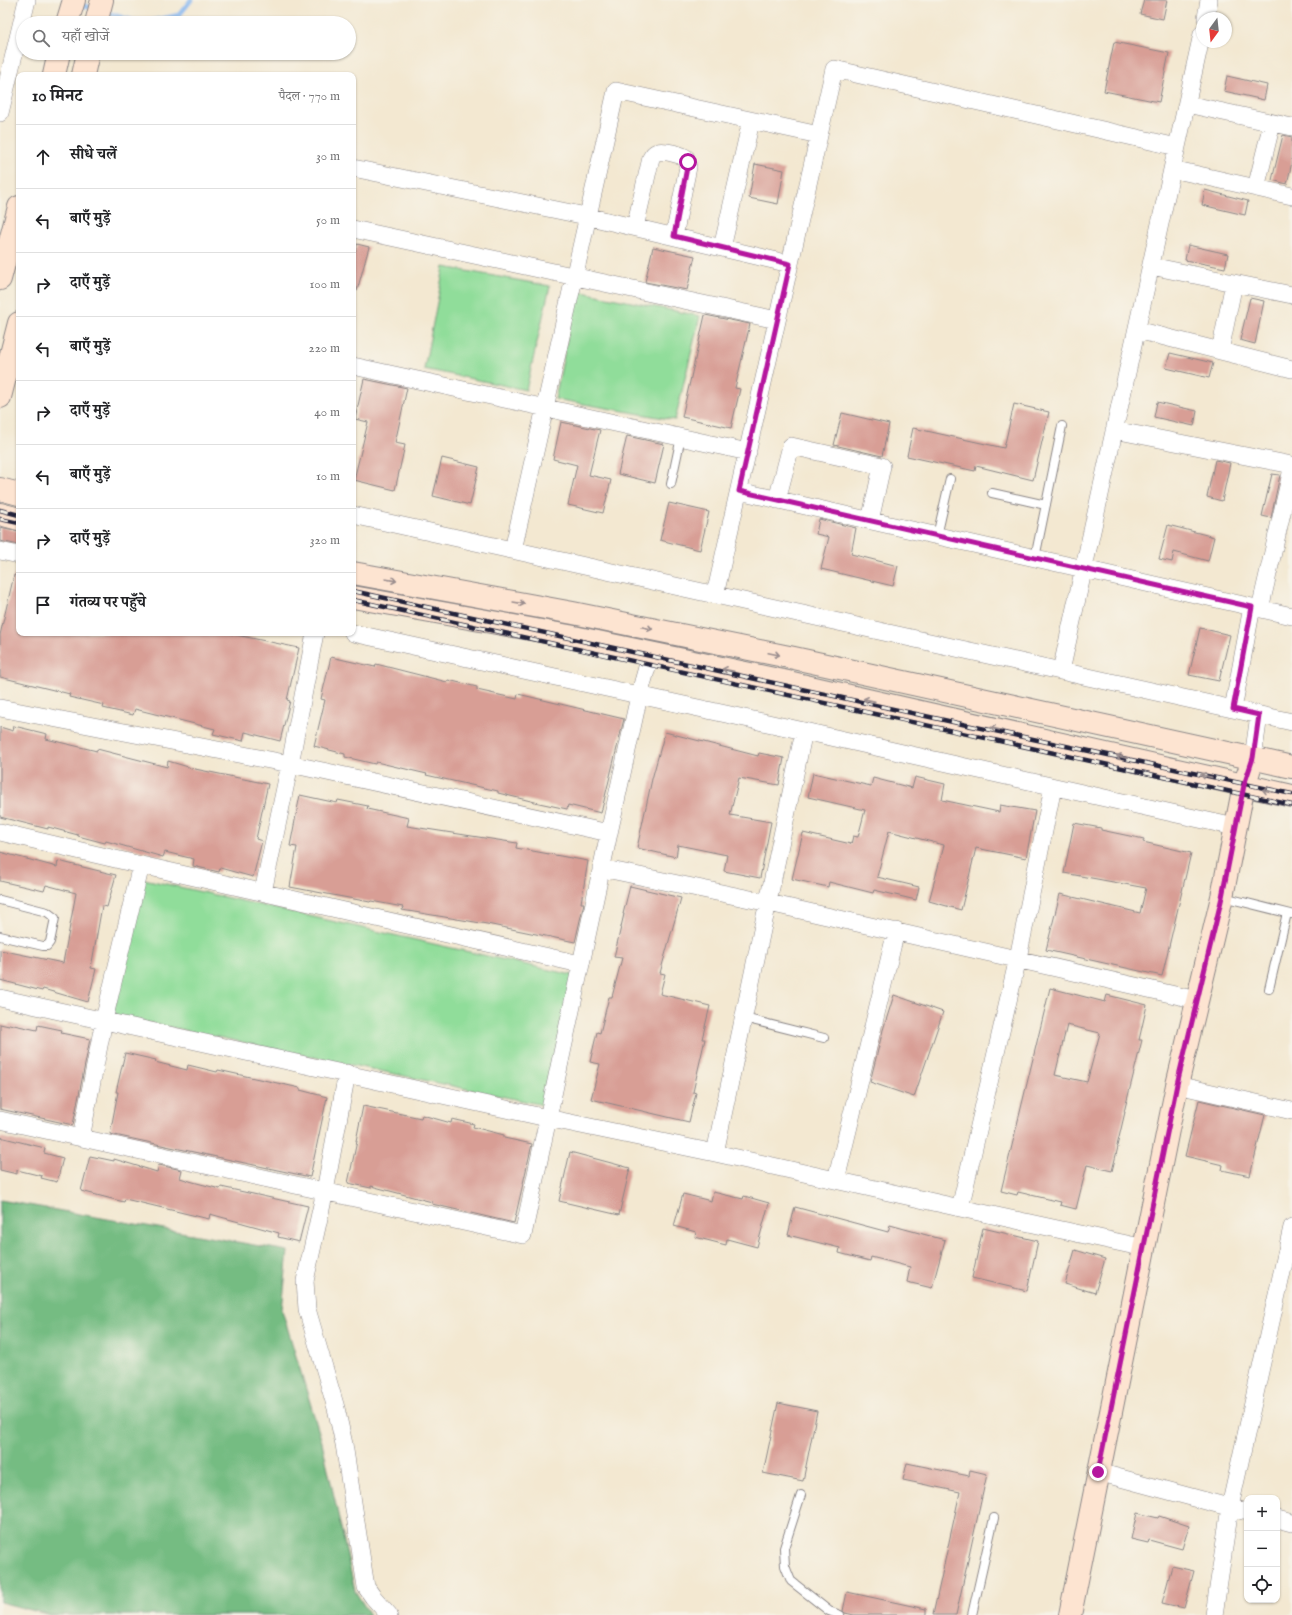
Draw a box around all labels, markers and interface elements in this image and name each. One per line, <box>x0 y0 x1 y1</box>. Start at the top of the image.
north arrow <box>1196 12 1232 48</box>
search box <box>16 16 356 60</box>
icon: search <box>30 27 52 49</box>
text: यहाँ खोजें <box>62 27 109 46</box>
text: 10 मिनट <box>32 86 83 107</box>
text: पैदल · 770 m <box>279 88 340 105</box>
text: सीधे चलें <box>70 145 117 164</box>
icon: ahead <box>32 146 54 168</box>
text: 30 m <box>316 148 340 165</box>
route start <box>679 153 697 171</box>
text: बाएँ मुड़ें <box>70 209 110 228</box>
icon: left <box>32 210 54 232</box>
text: 50 m <box>316 212 340 229</box>
text: दाएँ मुड़ें <box>70 273 110 292</box>
icon: right <box>32 274 54 296</box>
text: 100 m <box>310 276 340 293</box>
text: बाएँ मुड़ें <box>70 337 110 356</box>
icon: left <box>32 338 54 360</box>
text: 220 m <box>309 340 340 357</box>
text: दाएँ मुड़ें <box>70 401 110 420</box>
icon: right <box>32 402 54 424</box>
text: 40 m <box>314 404 340 421</box>
text: बाएँ मुड़ें <box>70 465 110 484</box>
icon: left <box>32 466 54 488</box>
text: 10 m <box>316 468 340 485</box>
text: दाएँ मुड़ें <box>70 529 110 548</box>
icon: right <box>32 530 54 552</box>
text: 320 m <box>310 532 340 549</box>
one-way arrow <box>384 576 397 584</box>
text: गंतव्य पर पहुँचे <box>70 593 146 612</box>
icon: arrive <box>32 594 54 616</box>
one-way arrow <box>512 599 525 607</box>
one-way arrow <box>640 624 653 632</box>
one-way arrow <box>767 651 780 659</box>
one-way arrow <box>722 665 735 673</box>
one-way arrow <box>863 696 876 704</box>
one-way arrow <box>989 724 1002 732</box>
one-way arrow <box>1116 753 1129 761</box>
one-way arrow <box>1200 772 1213 780</box>
one-way arrow <box>1262 786 1275 794</box>
route end <box>1089 1463 1107 1481</box>
map controls <box>1244 1495 1280 1603</box>
button: + <box>1244 1495 1280 1531</box>
button: − <box>1244 1531 1280 1567</box>
button: locate <box>1244 1567 1280 1603</box>

